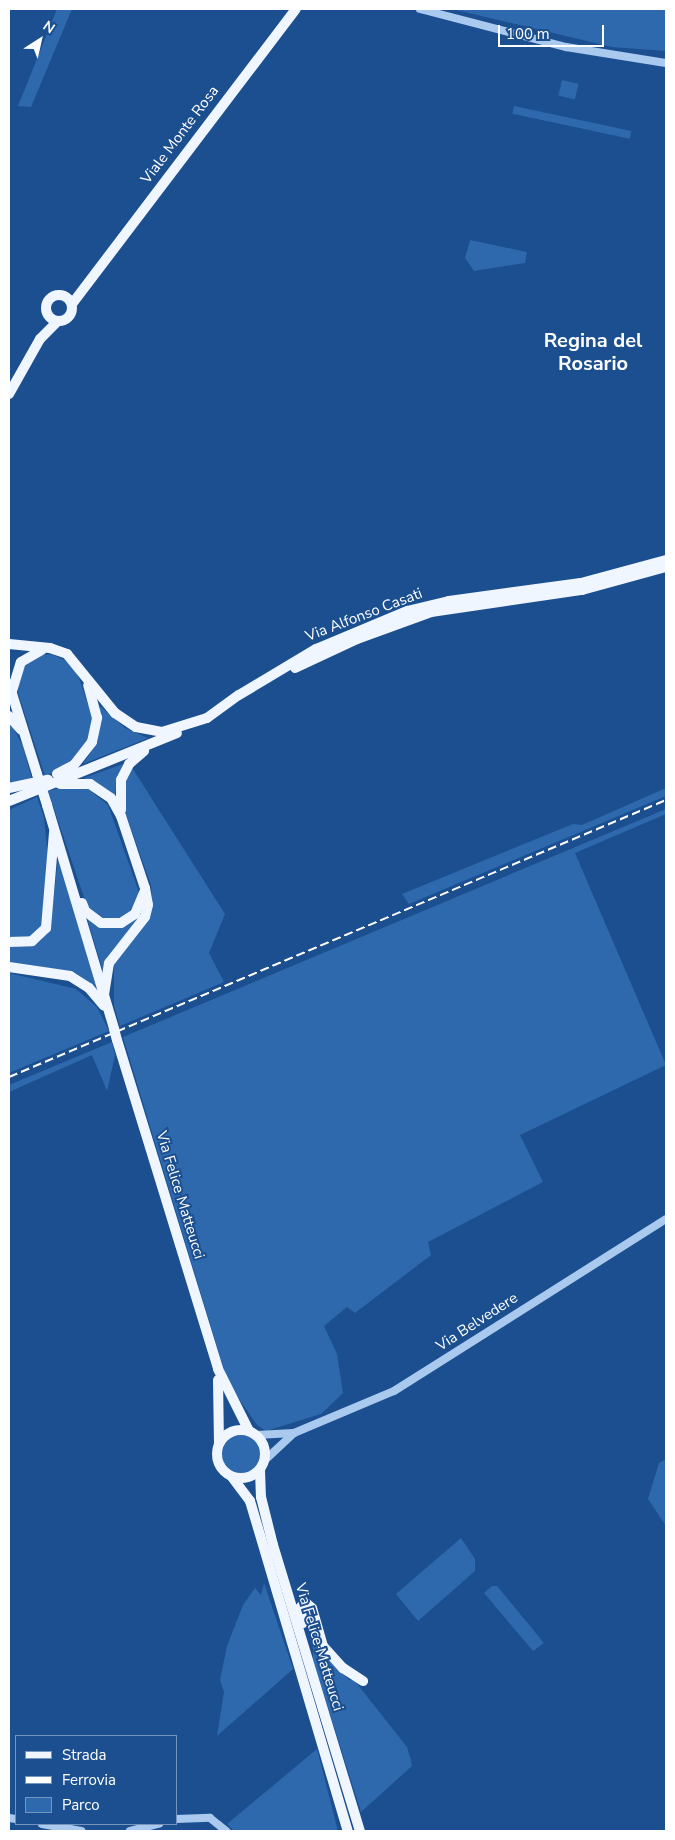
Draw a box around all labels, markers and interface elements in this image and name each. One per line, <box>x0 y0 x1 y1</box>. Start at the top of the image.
north arrow <box>15 15 65 65</box>
scale bar <box>500 15 606 47</box>
text: N <box>39 17 59 38</box>
text: 100 m <box>506 24 550 44</box>
street label: Viale Monte Rosa <box>137 82 223 188</box>
district label: Regina del Rosario <box>544 328 642 375</box>
street label: Via Alfonso Casati <box>303 584 425 646</box>
street label: Via Felice Matteucci <box>152 1129 208 1261</box>
street label: Via Belvedere <box>433 1289 521 1355</box>
street label: Via Felice Matteucci <box>291 1581 347 1713</box>
legend <box>15 1735 178 1825</box>
text: Strada <box>62 1745 106 1765</box>
text: Ferrovia <box>62 1770 116 1790</box>
text: Parco <box>62 1795 100 1815</box>

